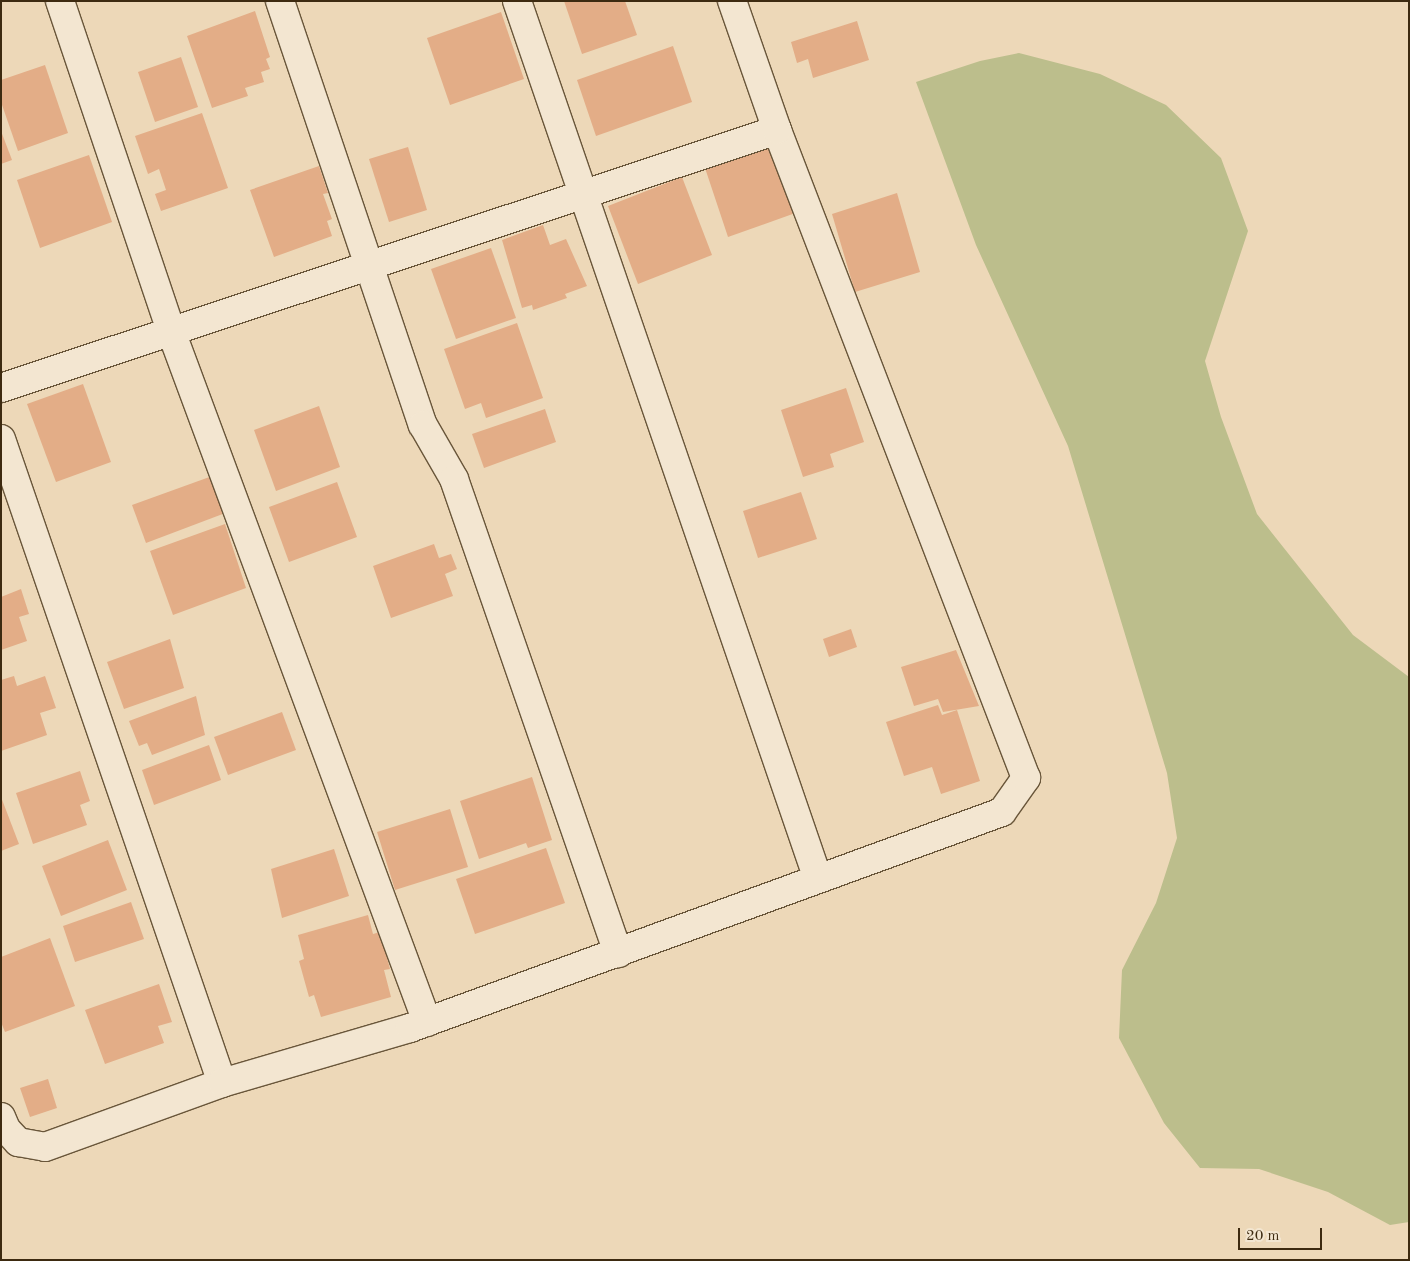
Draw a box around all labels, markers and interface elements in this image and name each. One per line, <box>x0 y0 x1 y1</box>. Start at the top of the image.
scale bar <box>1240 1218 1324 1250</box>
text: 20 m <box>1246 1229 1280 1244</box>

